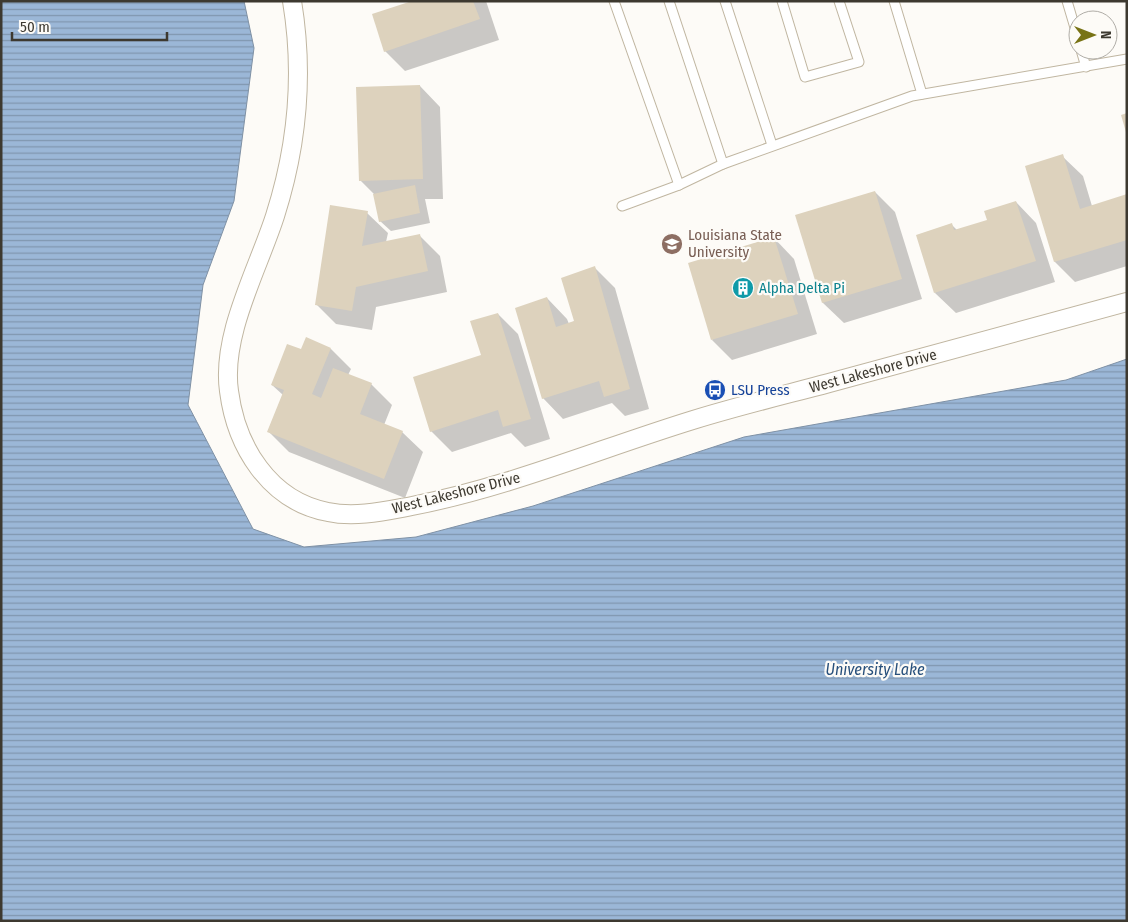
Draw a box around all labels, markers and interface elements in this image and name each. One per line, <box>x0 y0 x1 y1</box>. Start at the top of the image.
scale bar <box>12 10 168 42</box>
north arrow <box>1068 10 1118 60</box>
text: 50 m <box>20 18 50 36</box>
text: N <box>1097 31 1114 39</box>
place label: Louisiana State University <box>688 226 782 261</box>
school or university icon: Louisiana State University <box>660 232 684 256</box>
building icon: Alpha Delta Pi <box>731 276 755 300</box>
place label: Alpha Delta Pi <box>759 279 845 297</box>
street label: West Lakeshore Drive <box>807 345 939 397</box>
bus stop icon: LSU Press <box>703 378 727 402</box>
place label: LSU Press <box>731 381 790 399</box>
street label: West Lakeshore Drive <box>390 468 522 518</box>
water label: University Lake <box>826 660 925 679</box>

